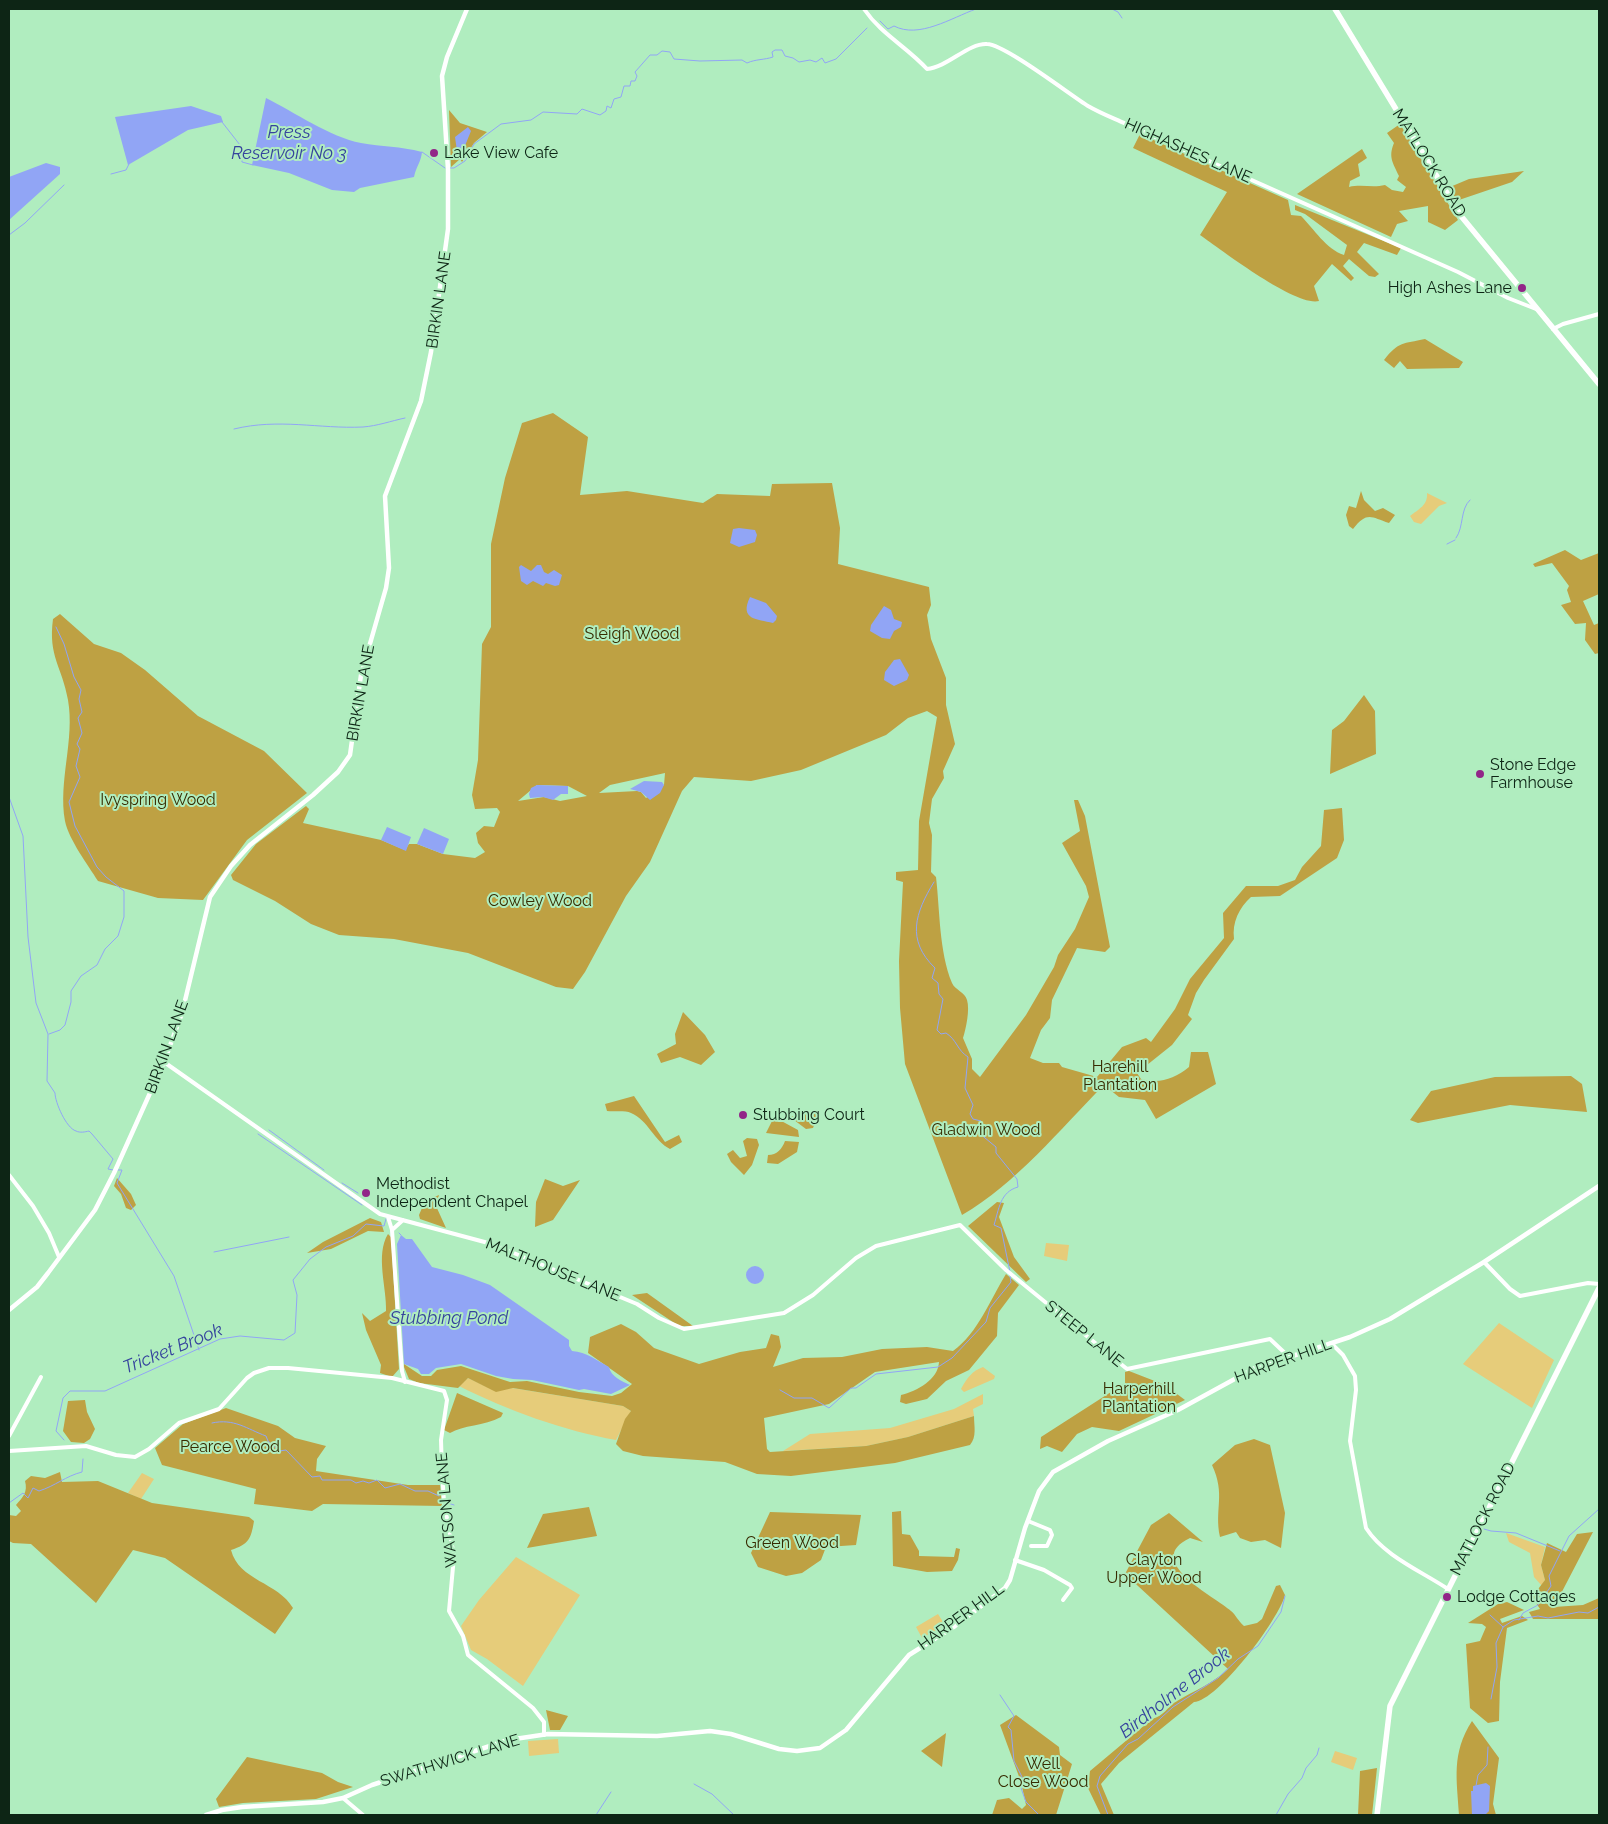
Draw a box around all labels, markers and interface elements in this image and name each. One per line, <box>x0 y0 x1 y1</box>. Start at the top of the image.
street label: MATLOCK ROAD <box>1388 105 1470 221</box>
street label: HIGHASHES LANE <box>1122 114 1254 188</box>
water label: Press Reservoir No 3 <box>231 122 347 164</box>
place label: Lake View Cafe <box>444 143 558 163</box>
marker: Lake View Cafe <box>428 147 440 159</box>
street label: BIRKIN LANE <box>423 250 455 350</box>
place label: High Ashes Lane <box>1388 278 1512 298</box>
marker: High Ashes Lane <box>1516 282 1528 294</box>
park label: Sleigh Wood <box>585 624 679 644</box>
street label: BIRKIN LANE <box>343 643 379 743</box>
place label: Stone Edge Farmhouse <box>1490 755 1576 793</box>
marker: Stone Edge Farmhouse <box>1474 768 1486 780</box>
park label: Ivyspring Wood <box>100 790 216 810</box>
park label: Cowley Wood <box>488 891 592 911</box>
street label: BIRKIN LANE <box>141 998 193 1096</box>
park label: Harehill Plantation <box>1083 1057 1157 1095</box>
place label: Stubbing Court <box>753 1105 865 1125</box>
marker: Stubbing Court <box>737 1109 749 1121</box>
park label: Gladwin Wood <box>931 1120 1041 1140</box>
place label: Methodist Independent Chapel <box>376 1174 528 1212</box>
marker: Methodist Independent Chapel <box>360 1187 372 1199</box>
street label: MALTHOUSE LANE <box>483 1234 623 1306</box>
street label: STEEP LANE <box>1041 1297 1127 1371</box>
water label: Stubbing Pond <box>390 1308 508 1330</box>
water label: Tricket Brook <box>120 1319 226 1379</box>
street label: HARPER HILL <box>1232 1335 1334 1387</box>
park label: Harperhill Plantation <box>1102 1379 1176 1417</box>
park label: Pearce Wood <box>180 1437 280 1457</box>
street label: WATSON LANE <box>432 1452 462 1568</box>
street label: MATLOCK ROAD <box>1446 1459 1520 1579</box>
park label: Green Wood <box>745 1533 839 1553</box>
park label: Clayton Upper Wood <box>1106 1550 1202 1588</box>
street label: HARPER HILL <box>914 1579 1008 1655</box>
place label: Lodge Cottages <box>1457 1587 1576 1607</box>
marker: Lodge Cottages <box>1441 1591 1453 1603</box>
water label: Birdholme Brook <box>1115 1643 1235 1743</box>
street label: SWATHWICK LANE <box>378 1731 522 1791</box>
park label: Well Close Wood <box>998 1754 1088 1792</box>

